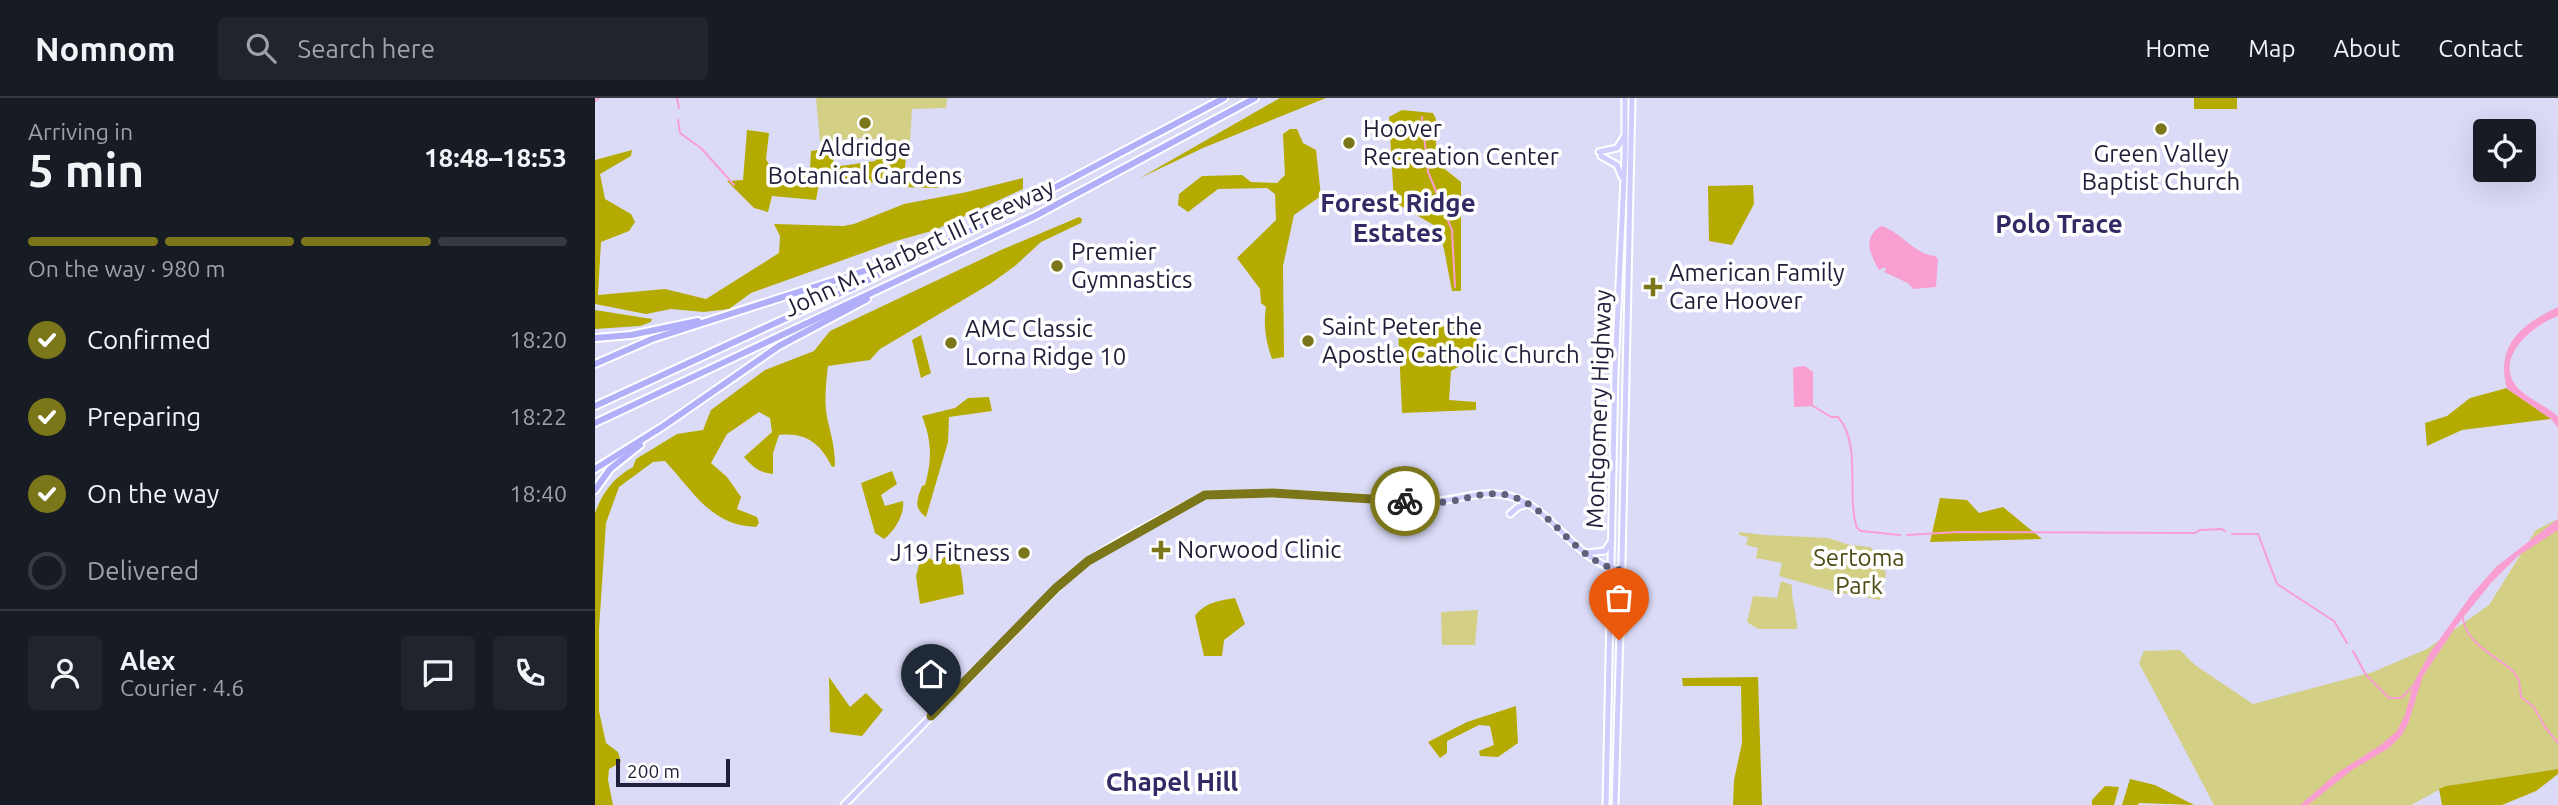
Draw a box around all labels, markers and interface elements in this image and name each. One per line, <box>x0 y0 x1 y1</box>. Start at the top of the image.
search box <box>218 17 708 80</box>
icon: search <box>242 29 280 67</box>
text: Nomnom <box>35 30 176 67</box>
text: Search here <box>298 34 435 63</box>
text: Home <box>2145 35 2210 62</box>
text: Map <box>2248 35 2295 62</box>
text: About <box>2333 35 2400 62</box>
text: Contact <box>2438 35 2523 62</box>
marker: Aldridge Botanical Gardens <box>857 115 873 131</box>
place label: Hoover Recreation Center <box>1363 115 1559 170</box>
text: Arriving in <box>28 119 133 144</box>
map controls <box>2473 119 2536 182</box>
button: locate <box>2473 119 2536 182</box>
marker: Green Valley Baptist Church <box>2153 121 2169 137</box>
place label: Aldridge Botanical Gardens <box>768 134 962 189</box>
marker: Hoover Recreation Center <box>1341 135 1357 151</box>
place label: Green Valley Baptist Church <box>2082 140 2240 195</box>
text: 18:48–18:53 <box>424 143 567 172</box>
text: 5 min <box>28 144 144 196</box>
street label: John M. Harbert III Freeway <box>780 173 1058 322</box>
district label: Forest Ridge Estates <box>1320 188 1476 247</box>
district label: Polo Trace <box>1995 209 2123 238</box>
place label: Premier Gymnastics <box>1071 238 1192 293</box>
text: On the way · 980 m <box>28 256 225 281</box>
marker: Premier Gymnastics <box>1049 258 1065 274</box>
place label: American Family Care Hoover <box>1669 259 1845 314</box>
marker: American Family Care Hoover <box>1643 277 1663 297</box>
street label: Montgomery Highway <box>1581 289 1616 529</box>
place label: Saint Peter the Apostle Catholic Church <box>1322 313 1580 368</box>
place label: AMC Classic Lorna Ridge 10 <box>965 315 1126 370</box>
icon: check <box>28 321 66 359</box>
text: Confirmed <box>87 325 211 354</box>
text: 18:20 <box>509 327 567 352</box>
marker: Saint Peter the Apostle Catholic Church <box>1300 333 1316 349</box>
marker: AMC Classic Lorna Ridge 10 <box>943 335 959 351</box>
icon: check <box>28 398 66 436</box>
text: Preparing <box>87 402 201 431</box>
text: 18:22 <box>509 404 567 429</box>
courier <box>1370 466 1440 536</box>
icon: check <box>28 475 66 513</box>
text: On the way <box>87 479 219 508</box>
text: 18:40 <box>509 481 567 506</box>
icon: bike <box>1386 482 1424 520</box>
place label: Norwood Clinic <box>1177 536 1342 563</box>
place label: J19 Fitness <box>890 539 1010 566</box>
marker: Norwood Clinic <box>1151 540 1171 560</box>
park label: Sertoma Park <box>1813 544 1905 599</box>
marker: J19 Fitness <box>1016 545 1032 561</box>
text: Delivered <box>87 556 199 585</box>
pin <box>1589 568 1649 640</box>
icon: bag <box>1600 579 1638 617</box>
button: person <box>28 636 102 710</box>
button: chat <box>401 636 475 710</box>
button: phone <box>493 636 567 710</box>
pin <box>901 644 961 716</box>
text: Alex <box>120 646 175 675</box>
icon: home <box>912 655 950 693</box>
text: Courier · 4.6 <box>120 675 244 700</box>
scale bar <box>616 756 730 788</box>
text: 200 m <box>627 760 680 782</box>
district label: Chapel Hill <box>1106 767 1238 796</box>

